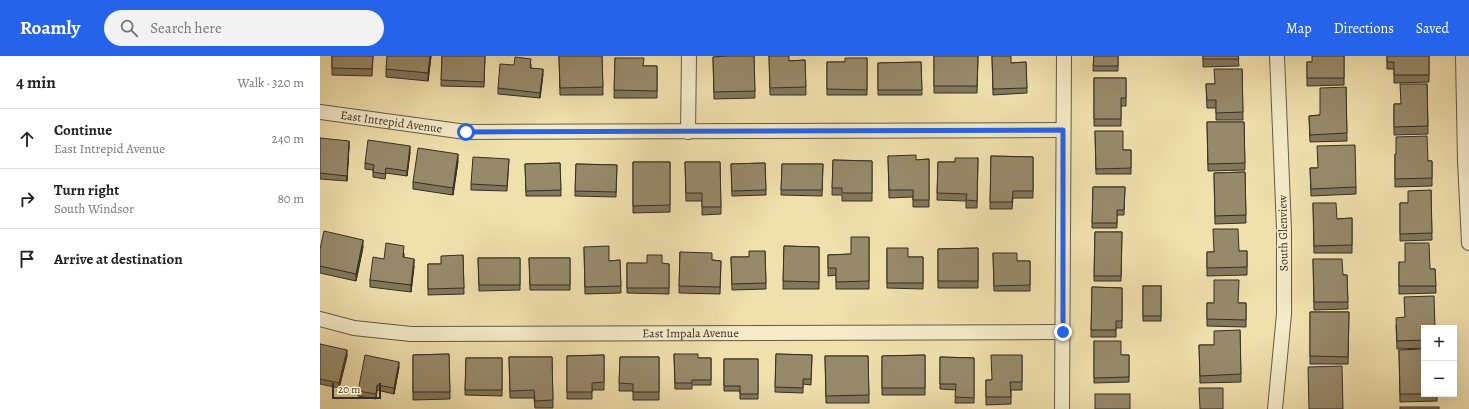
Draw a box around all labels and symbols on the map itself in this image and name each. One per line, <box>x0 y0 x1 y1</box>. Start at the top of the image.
street label: East Intrepid Avenue <box>339 107 443 137</box>
route start <box>457 123 475 141</box>
street label: South Glenview <box>1274 194 1292 271</box>
route end <box>1054 323 1072 341</box>
street label: East Impala Avenue <box>642 325 739 341</box>
scale bar <box>332 381 381 400</box>

